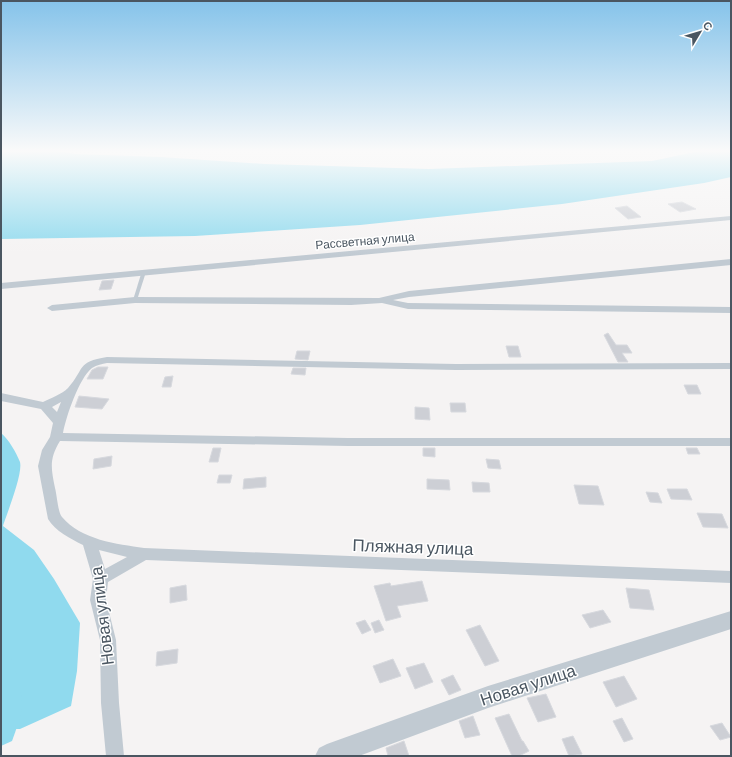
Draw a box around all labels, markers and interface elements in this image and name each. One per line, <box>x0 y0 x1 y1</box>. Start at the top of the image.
north arrow <box>680 12 720 52</box>
text: С <box>701 18 716 33</box>
street label: Рассветная улица <box>315 229 415 252</box>
street label: Пляжная улица <box>352 534 474 558</box>
street label: Новая улица <box>85 565 117 667</box>
street label: Новая улица <box>477 659 579 709</box>

